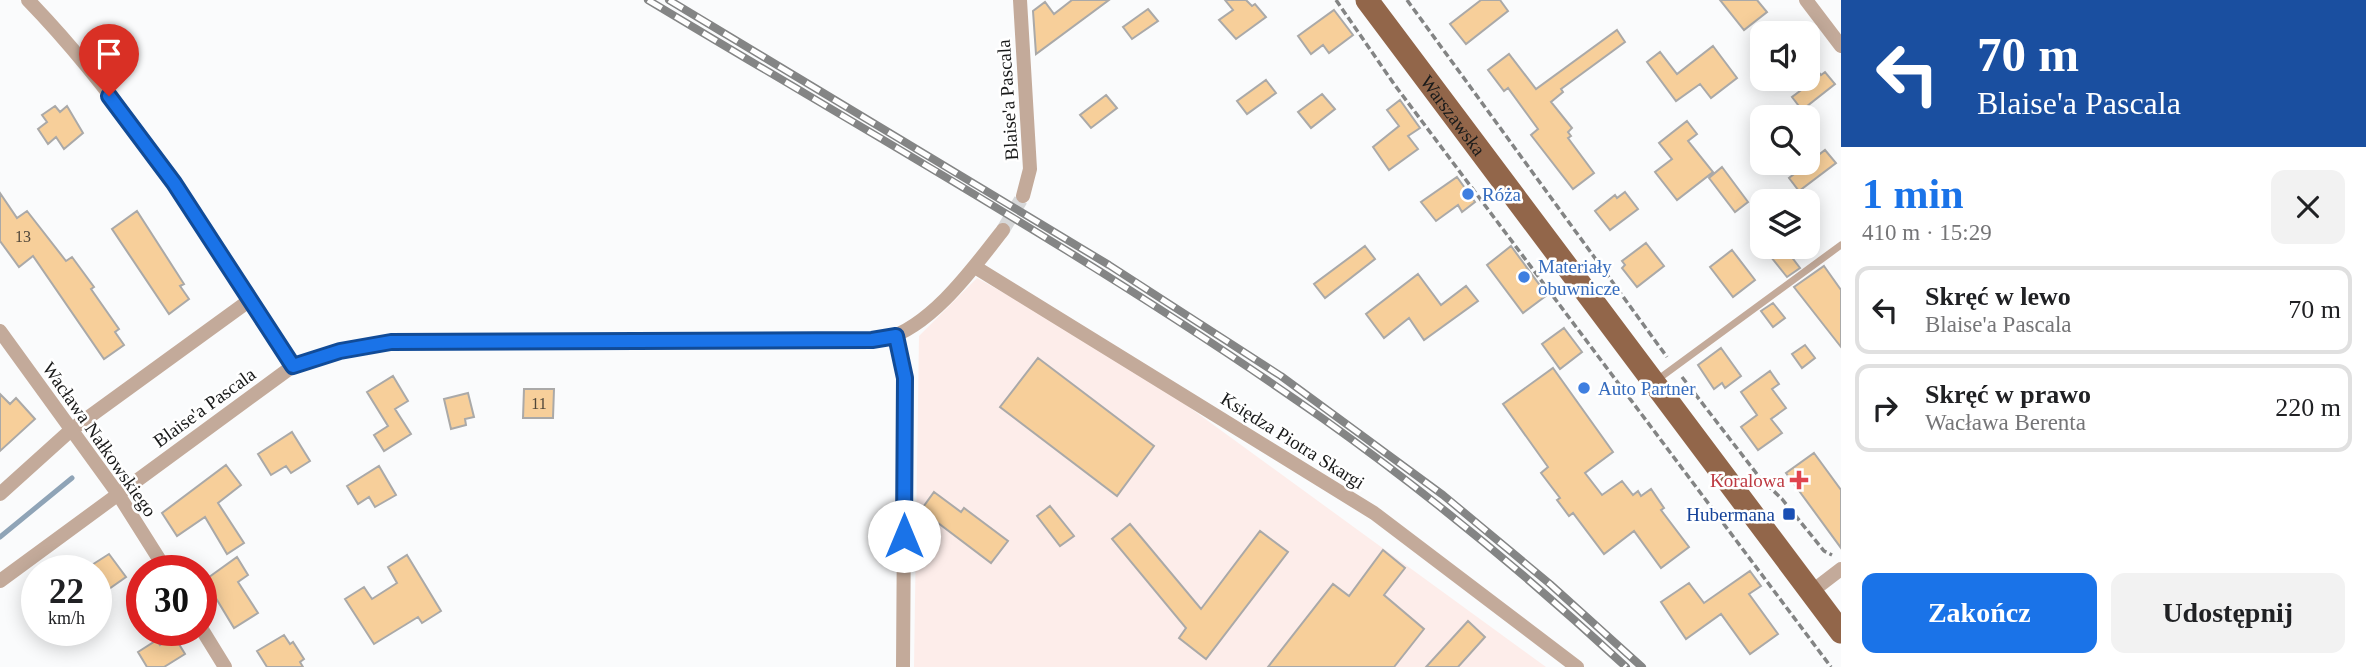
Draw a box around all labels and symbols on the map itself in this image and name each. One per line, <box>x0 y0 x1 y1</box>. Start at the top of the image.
pin <box>79 24 139 96</box>
street label: Blaise'a Pascala <box>993 38 1022 161</box>
street label: Warszawska <box>1416 71 1490 160</box>
place label: Róża <box>1482 184 1522 205</box>
marker: Róża <box>1460 186 1476 202</box>
house number: 13 <box>15 228 31 245</box>
place label: Materiały obuwnicze <box>1538 256 1620 299</box>
marker: Materiały obuwnicze <box>1516 269 1532 285</box>
street label: Wacława Nałkowskiego <box>38 358 161 521</box>
street label: Blaise'a Pascala <box>149 363 260 451</box>
place label: Auto Partner <box>1598 378 1696 399</box>
marker: Auto Partner <box>1576 380 1592 396</box>
street label: Księdza Piotra Skargi <box>1217 388 1368 493</box>
house number: 11 <box>531 395 547 412</box>
place label: Koralowa <box>1710 470 1786 491</box>
marker: Koralowa <box>1791 472 1807 488</box>
position arrow <box>867 499 941 573</box>
place label: Hubermana <box>1686 504 1776 525</box>
marker: Hubermana <box>1781 506 1797 522</box>
speed limit sign: 30 <box>126 555 217 646</box>

